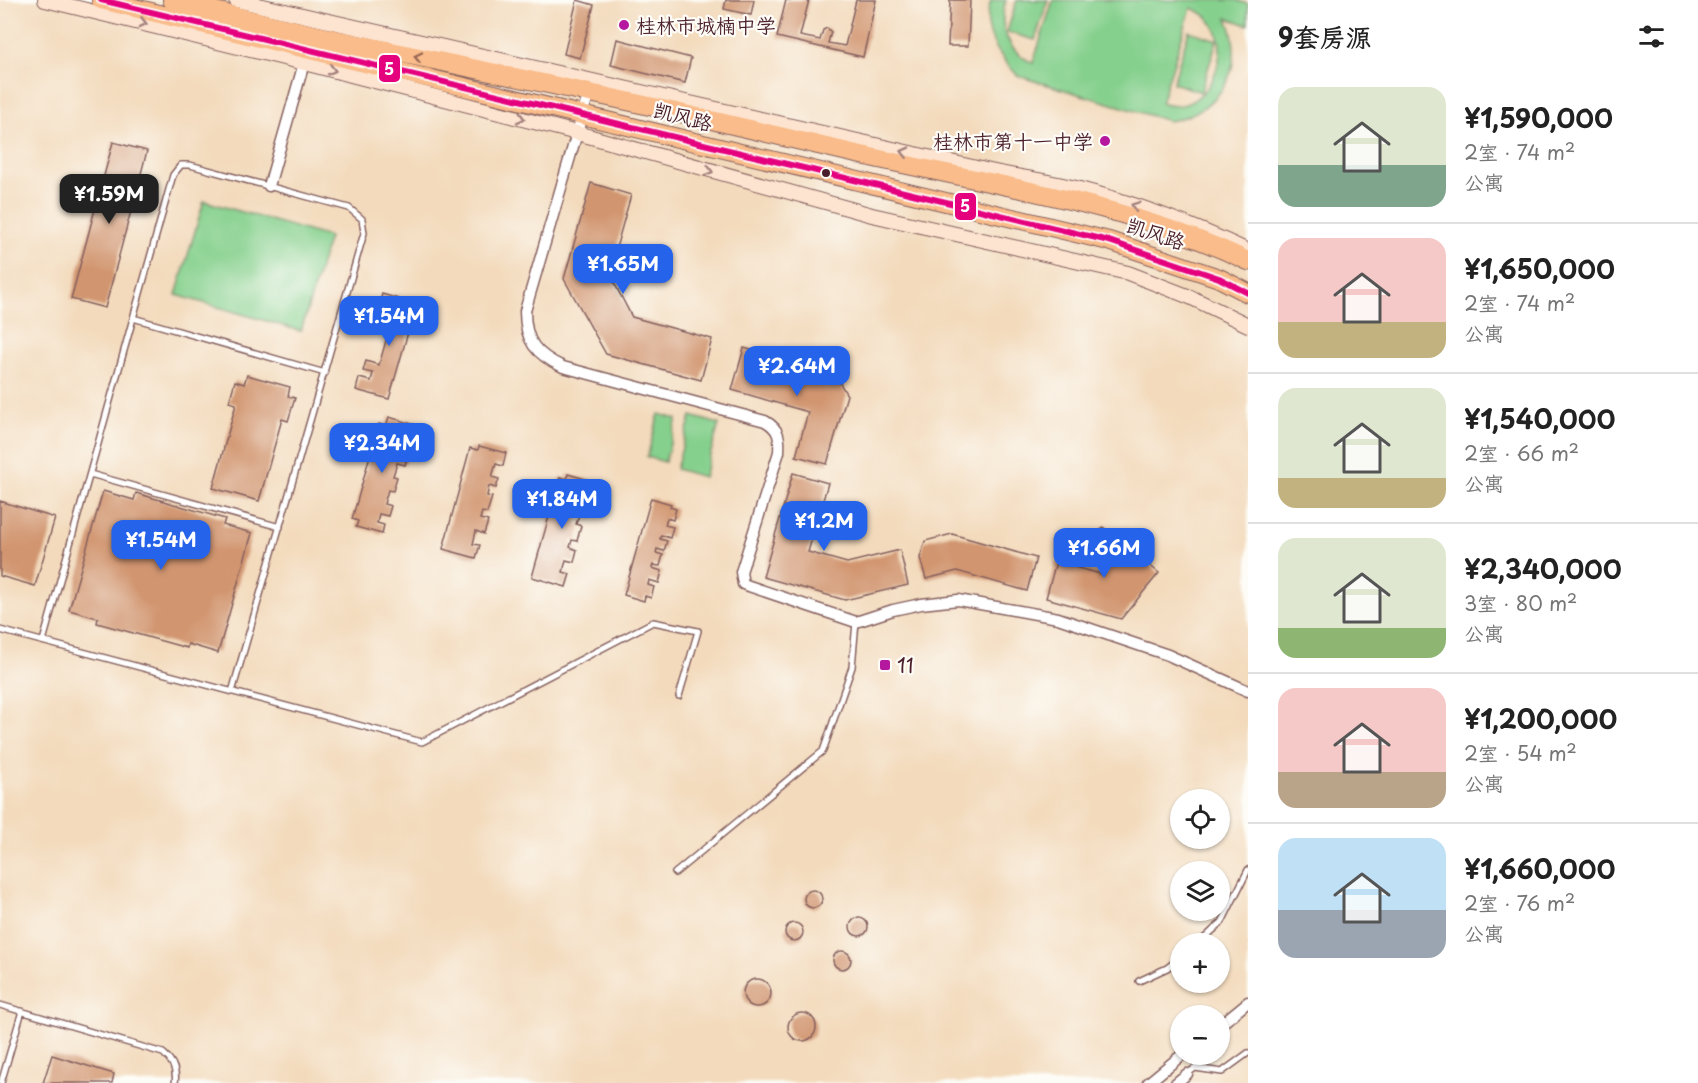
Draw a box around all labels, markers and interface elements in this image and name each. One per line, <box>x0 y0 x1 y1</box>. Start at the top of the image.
place label: 桂林市城楠中学 <box>636 10 776 40</box>
one-way arrow <box>138 15 148 28</box>
text: 9套房源 <box>1278 17 1372 56</box>
marker: 桂林市城楠中学 <box>617 18 631 32</box>
icon: filters <box>1635 20 1668 53</box>
one-way arrow <box>413 51 423 64</box>
line badge: 5 <box>378 54 401 83</box>
text: 5 <box>384 56 394 80</box>
one-way arrow <box>327 62 337 75</box>
street label: 凯风路 <box>650 94 717 138</box>
text: ¥1,590,000 <box>1464 98 1613 137</box>
one-way arrow <box>516 111 526 124</box>
icon: home <box>1326 111 1398 183</box>
place label: 桂林市第十一中学 <box>933 126 1093 156</box>
marker: 桂林市第十一中学 <box>1098 134 1112 148</box>
text: 2室 · 74 m² <box>1464 137 1575 167</box>
one-way arrow <box>900 146 910 159</box>
one-way arrow <box>704 163 714 176</box>
unlabelled marker <box>820 167 832 179</box>
text: 公寓 <box>1464 167 1504 197</box>
pin: ¥1.59M <box>60 174 158 225</box>
text: ¥1.59M <box>74 178 144 208</box>
line badge: 5 <box>954 192 977 221</box>
text: 5 <box>960 193 970 217</box>
one-way arrow <box>1130 200 1141 213</box>
street label: 凯风路 <box>1123 209 1190 257</box>
pin: ¥1.65M <box>574 244 672 295</box>
text: ¥1.65M <box>587 248 659 278</box>
text: ¥1,650,000 <box>1464 249 1615 288</box>
icon: home <box>1326 262 1398 334</box>
text: 2室 · 74 m² <box>1464 288 1575 318</box>
pin: ¥1.54M <box>340 296 438 347</box>
text: ¥1.54M <box>353 300 425 330</box>
text: 公寓 <box>1464 318 1504 348</box>
pin: ¥2.64M <box>748 346 846 397</box>
text: ¥2.64M <box>758 350 836 380</box>
text: ¥1,540,000 <box>1464 399 1615 438</box>
icon: home <box>1326 412 1398 484</box>
pin: ¥2.34M <box>333 423 431 474</box>
text: ¥2.34M <box>344 427 420 457</box>
text: 2室 · 66 m² <box>1464 438 1579 468</box>
text: 公寓 <box>1464 468 1504 498</box>
pin: ¥1.84M <box>513 479 611 530</box>
text: ¥1.84M <box>526 483 598 513</box>
pin: ¥1.2M <box>782 501 866 552</box>
text: ¥1.2M <box>794 505 854 535</box>
pin: ¥1.54M <box>112 520 210 571</box>
text: ¥1.54M <box>125 524 197 554</box>
pin: ¥1.66M <box>1055 528 1153 579</box>
text: ¥1.66M <box>1068 532 1140 562</box>
text: ¥2,340,000 <box>1464 549 1622 588</box>
icon: home <box>1326 562 1398 634</box>
text: 3室 · 80 m² <box>1464 588 1577 618</box>
text: 公寓 <box>1464 618 1504 648</box>
place label: 11 <box>897 650 914 680</box>
marker: 11 <box>878 658 892 672</box>
text: ¥1,200,000 <box>1464 699 1617 738</box>
icon: home <box>1326 712 1398 784</box>
text: 2室 · 54 m² <box>1464 738 1577 768</box>
text: 公寓 <box>1464 768 1504 798</box>
map controls <box>1170 789 1230 1065</box>
button: locate <box>1170 789 1230 849</box>
text: ¥1,660,000 <box>1464 849 1615 888</box>
button: layers <box>1170 861 1230 921</box>
icon: home <box>1326 862 1398 934</box>
text: 2室 · 76 m² <box>1464 888 1575 918</box>
text: 公寓 <box>1464 918 1504 948</box>
button: + <box>1170 933 1230 993</box>
button: − <box>1170 1005 1230 1065</box>

